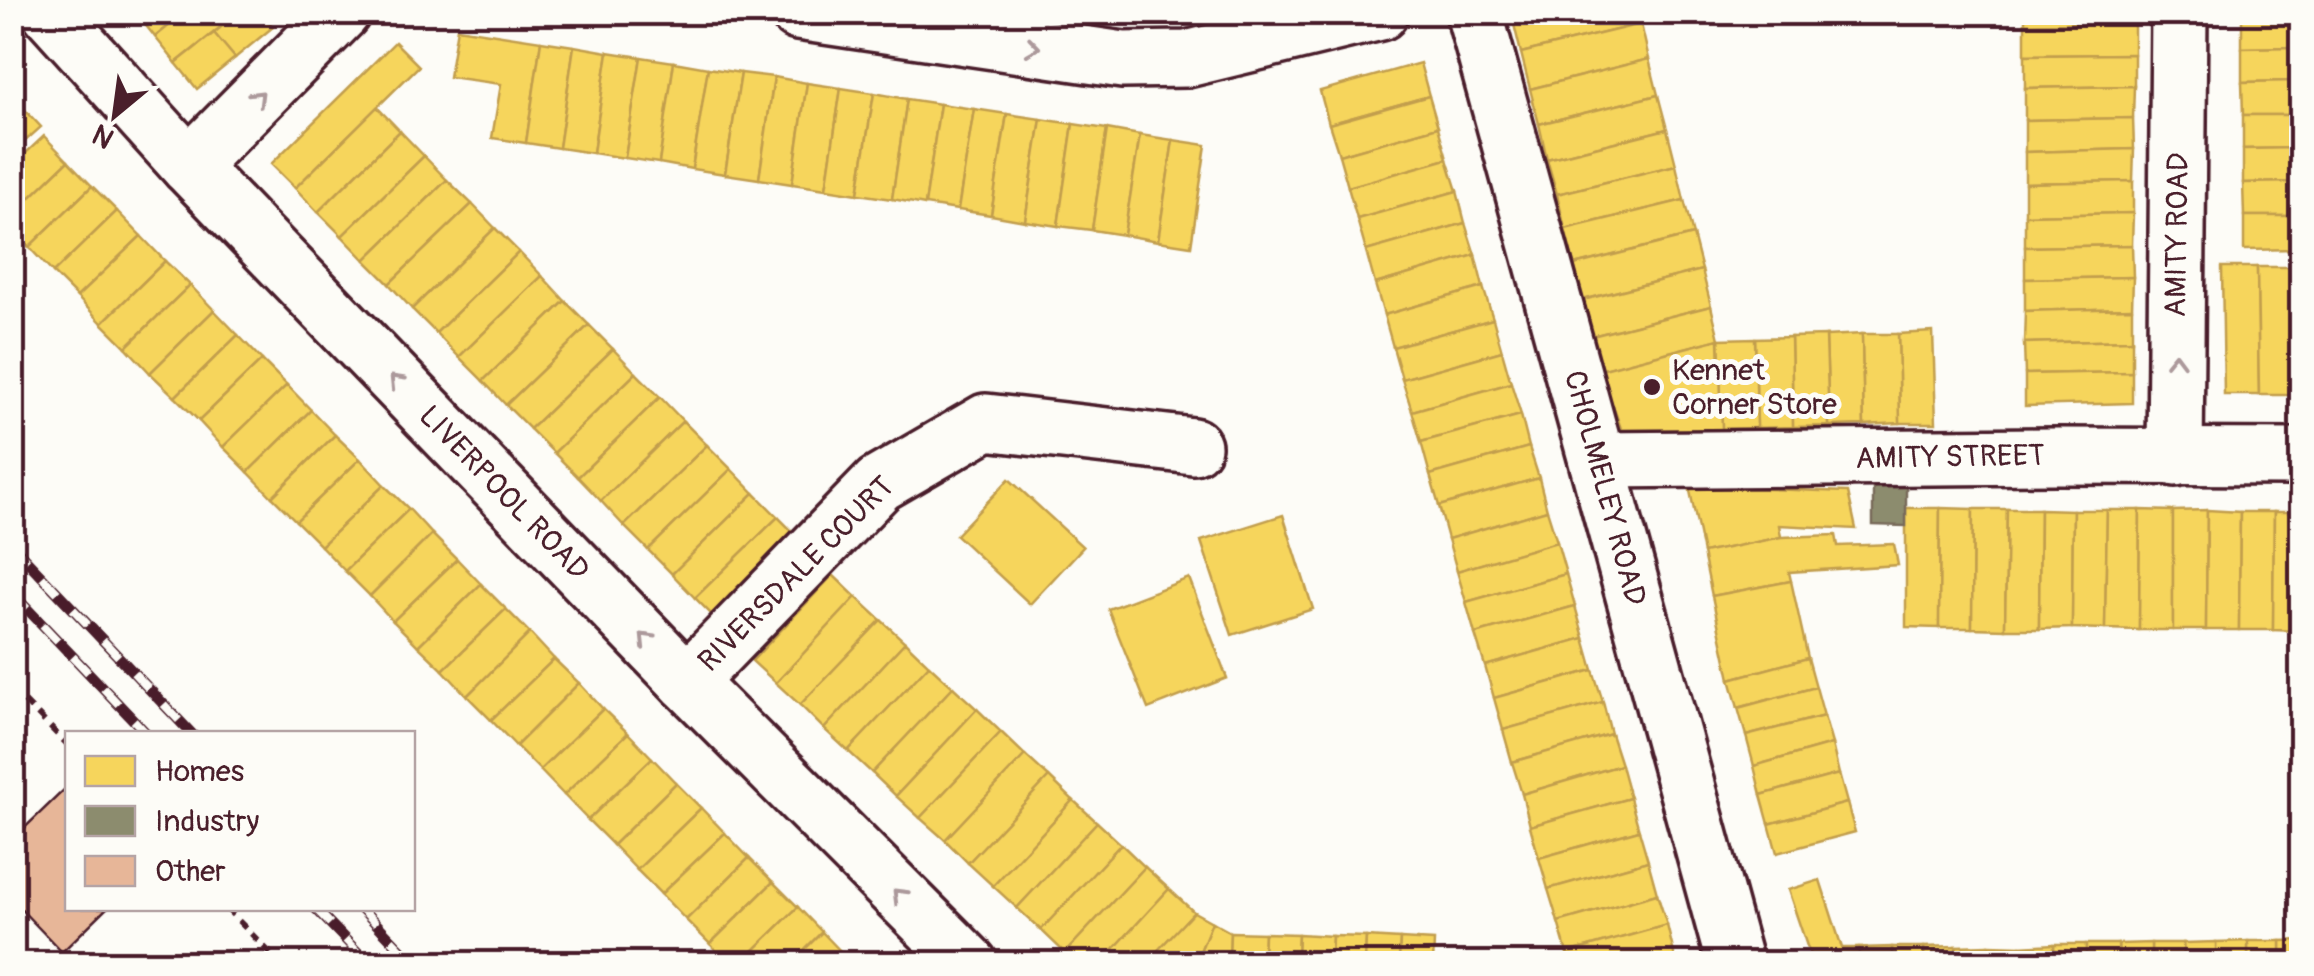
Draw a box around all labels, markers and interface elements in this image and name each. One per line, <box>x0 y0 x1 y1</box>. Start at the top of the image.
one-way arrow <box>1025 35 1041 56</box>
north arrow <box>65 65 165 165</box>
one-way arrow <box>246 91 264 109</box>
text: N <box>87 116 120 155</box>
street label: AMITY ROAD <box>2157 152 2197 318</box>
place label: Kennet Corner Store <box>1672 352 1837 423</box>
one-way arrow <box>2165 352 2186 368</box>
street label: CHOLMELEY ROAD <box>1556 366 1654 610</box>
one-way arrow <box>390 374 408 392</box>
marker: Kennet Corner Store <box>1641 376 1663 398</box>
street label: LIVERPOOL ROAD <box>411 398 597 588</box>
street label: AMITY STREET <box>1855 437 2045 477</box>
street label: RIVERSDALE COURT <box>690 468 902 680</box>
one-way arrow <box>640 633 658 651</box>
legend <box>65 731 415 911</box>
text: Homes <box>155 753 244 790</box>
text: Industry <box>155 803 259 840</box>
text: Other <box>155 853 226 890</box>
one-way arrow <box>893 888 911 906</box>

